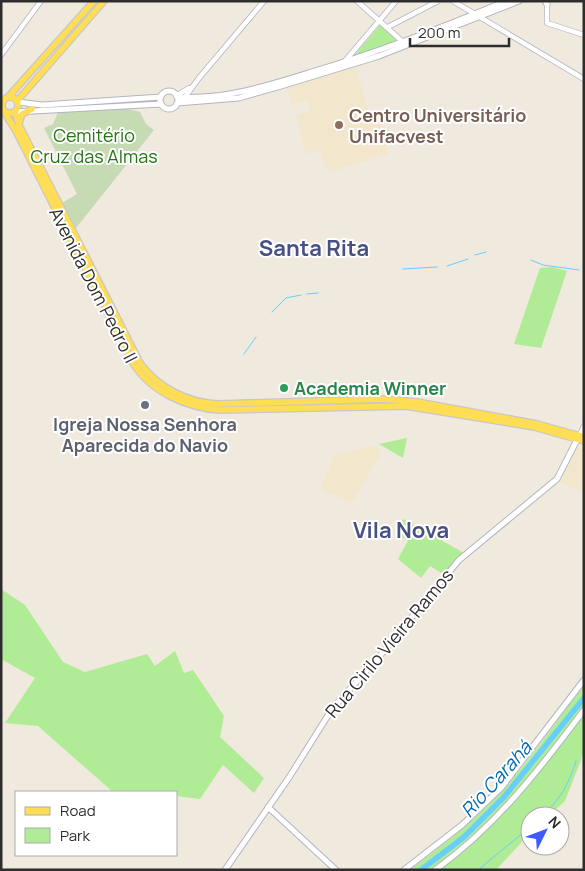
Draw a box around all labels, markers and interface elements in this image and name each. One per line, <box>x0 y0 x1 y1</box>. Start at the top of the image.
scale bar <box>410 15 509 47</box>
text: 200 m <box>418 22 461 43</box>
place label: Centro Universitário Unifacvest <box>349 103 526 148</box>
marker: Centro Universitário Unifacvest <box>333 119 345 131</box>
park label: Cemitério Cruz das Almas <box>30 123 158 168</box>
street label: Avenida Dom Pedro II <box>44 203 144 367</box>
district label: Santa Rita <box>259 233 369 263</box>
place label: Academia Winner <box>294 376 446 400</box>
marker: Academia Winner <box>278 382 290 394</box>
marker: Igreja Nossa Senhora Aparecida do Navio <box>139 399 151 411</box>
place label: Igreja Nossa Senhora Aparecida do Navio <box>53 412 237 457</box>
district label: Vila Nova <box>353 515 449 545</box>
street label: Rua Cirilo Vieira Ramos <box>320 563 458 723</box>
water label: Rio Carahá <box>455 734 538 823</box>
legend <box>15 791 178 856</box>
text: Road <box>60 800 96 821</box>
north arrow <box>520 806 570 856</box>
text: N <box>545 812 565 832</box>
text: Park <box>60 825 90 846</box>

